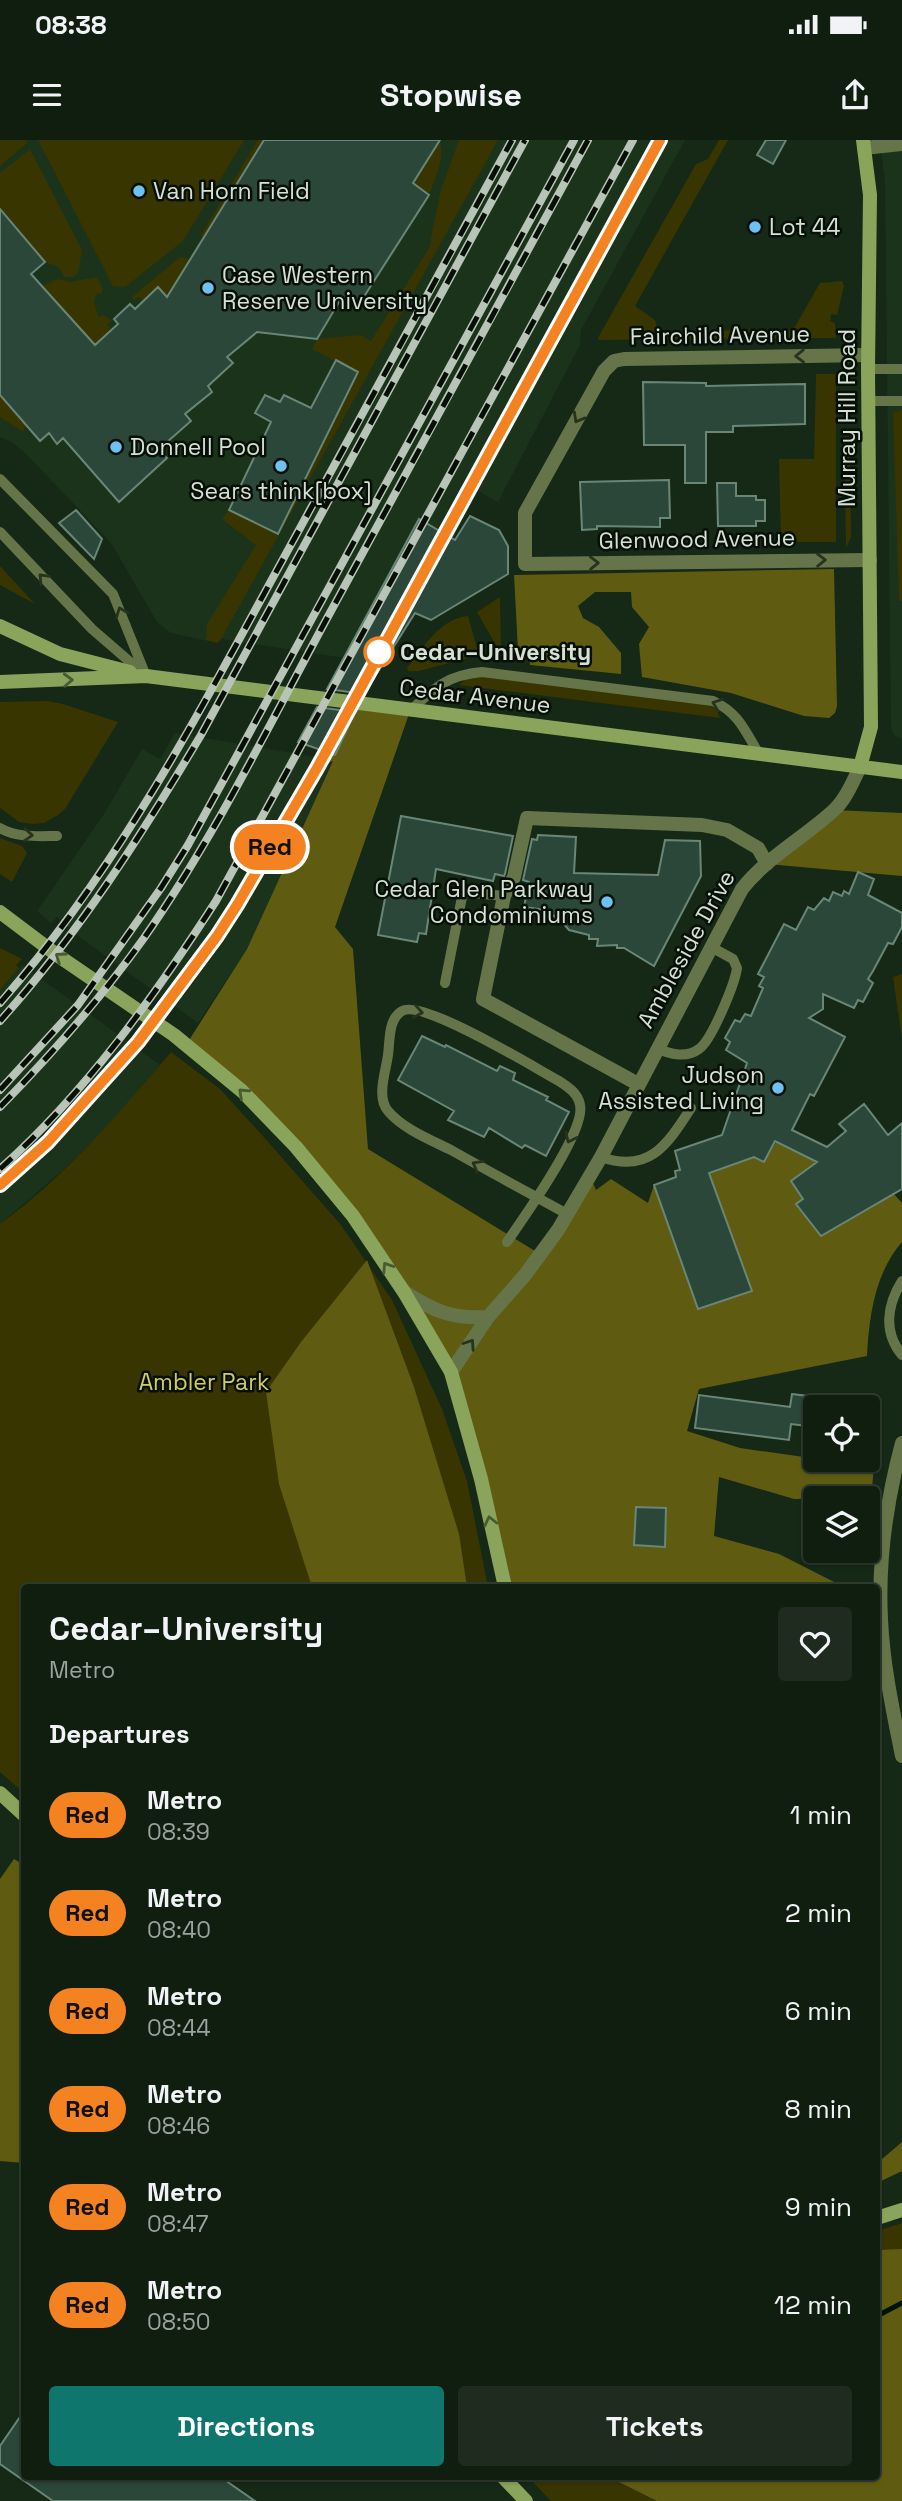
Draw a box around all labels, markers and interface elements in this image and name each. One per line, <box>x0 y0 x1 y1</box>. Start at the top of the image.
text: 08:38 <box>35 8 107 42</box>
text: Stopwise <box>380 75 522 115</box>
icon: menu <box>28 76 66 114</box>
icon: share <box>836 76 874 114</box>
place label: Van Horn Field <box>153 176 310 206</box>
marker: Van Horn Field <box>131 183 147 199</box>
place label: Lot 44 <box>769 212 840 242</box>
marker: Lot 44 <box>747 219 763 235</box>
place label: Case Western Reserve University <box>222 260 427 316</box>
marker: Case Western Reserve University <box>200 280 216 296</box>
street label: Fairchild Avenue <box>630 318 810 352</box>
street label: Murray Hill Road <box>832 329 862 507</box>
one-way arrow <box>794 348 805 364</box>
one-way arrow <box>573 411 586 423</box>
place label: Donnell Pool <box>130 432 266 462</box>
marker: Donnell Pool <box>108 439 124 455</box>
marker: Sears think[box] <box>273 458 289 474</box>
place label: Sears think[box] <box>190 476 372 506</box>
street label: Glenwood Avenue <box>598 522 796 556</box>
one-way arrow <box>816 553 827 568</box>
one-way arrow <box>589 555 599 571</box>
one-way arrow <box>39 574 52 587</box>
one-way arrow <box>115 607 129 619</box>
marker: Cedar–University <box>364 637 394 667</box>
place label: Cedar–University <box>400 637 591 667</box>
street label: Cedar Avenue <box>398 672 552 720</box>
one-way arrow <box>63 673 74 688</box>
one-way arrow <box>711 698 724 712</box>
line badge: Red <box>230 824 310 870</box>
one-way arrow <box>23 827 34 842</box>
text: Red <box>248 831 292 862</box>
street label: Ambleside Drive <box>630 865 742 1033</box>
place label: Cedar Glen Parkway Condominiums <box>374 874 593 930</box>
marker: Cedar Glen Parkway Condominiums <box>599 894 615 910</box>
one-way arrow <box>55 953 68 965</box>
one-way arrow <box>412 1004 423 1019</box>
place label: Judson Assisted Living <box>598 1060 764 1116</box>
marker: Judson Assisted Living <box>770 1080 786 1096</box>
one-way arrow <box>238 1088 251 1101</box>
one-way arrow <box>564 1131 578 1143</box>
one-way arrow <box>472 1160 485 1173</box>
one-way arrow <box>383 1262 396 1275</box>
one-way arrow <box>461 1339 474 1352</box>
park label: Ambler Park <box>139 1367 269 1397</box>
map controls <box>803 1395 880 1563</box>
button: locate <box>803 1395 880 1472</box>
button: layers <box>803 1486 880 1563</box>
one-way arrow <box>484 1515 499 1527</box>
button: heart <box>778 1607 852 1681</box>
text: Cedar–University <box>49 1608 323 1650</box>
text: Metro <box>49 1655 115 1685</box>
text: Departures <box>49 1717 190 1751</box>
text: Metro <box>147 1783 222 1817</box>
text: 1 min <box>790 1798 852 1832</box>
text: Red <box>65 1799 110 1830</box>
text: 08:39 <box>147 1817 210 1847</box>
text: Metro <box>147 1881 222 1915</box>
text: 2 min <box>785 1896 852 1930</box>
text: Red <box>65 1897 110 1928</box>
text: 08:40 <box>147 1915 211 1945</box>
text: Metro <box>147 1979 222 2013</box>
text: 6 min <box>785 1994 852 2028</box>
text: Red <box>65 1995 110 2026</box>
text: 08:44 <box>147 2013 211 2043</box>
text: Metro <box>147 2077 222 2111</box>
text: 8 min <box>784 2092 852 2126</box>
text: Red <box>65 2093 110 2124</box>
text: 08:46 <box>147 2111 210 2141</box>
text: Metro <box>147 2175 222 2209</box>
text: 9 min <box>785 2190 852 2224</box>
text: Red <box>65 2191 110 2222</box>
text: 08:47 <box>147 2209 209 2239</box>
text: Metro <box>147 2273 222 2307</box>
text: 12 min <box>774 2288 852 2322</box>
text: Red <box>65 2289 110 2320</box>
text: 08:50 <box>147 2307 210 2337</box>
button: Directions <box>49 2386 444 2466</box>
button: Tickets <box>458 2386 852 2466</box>

